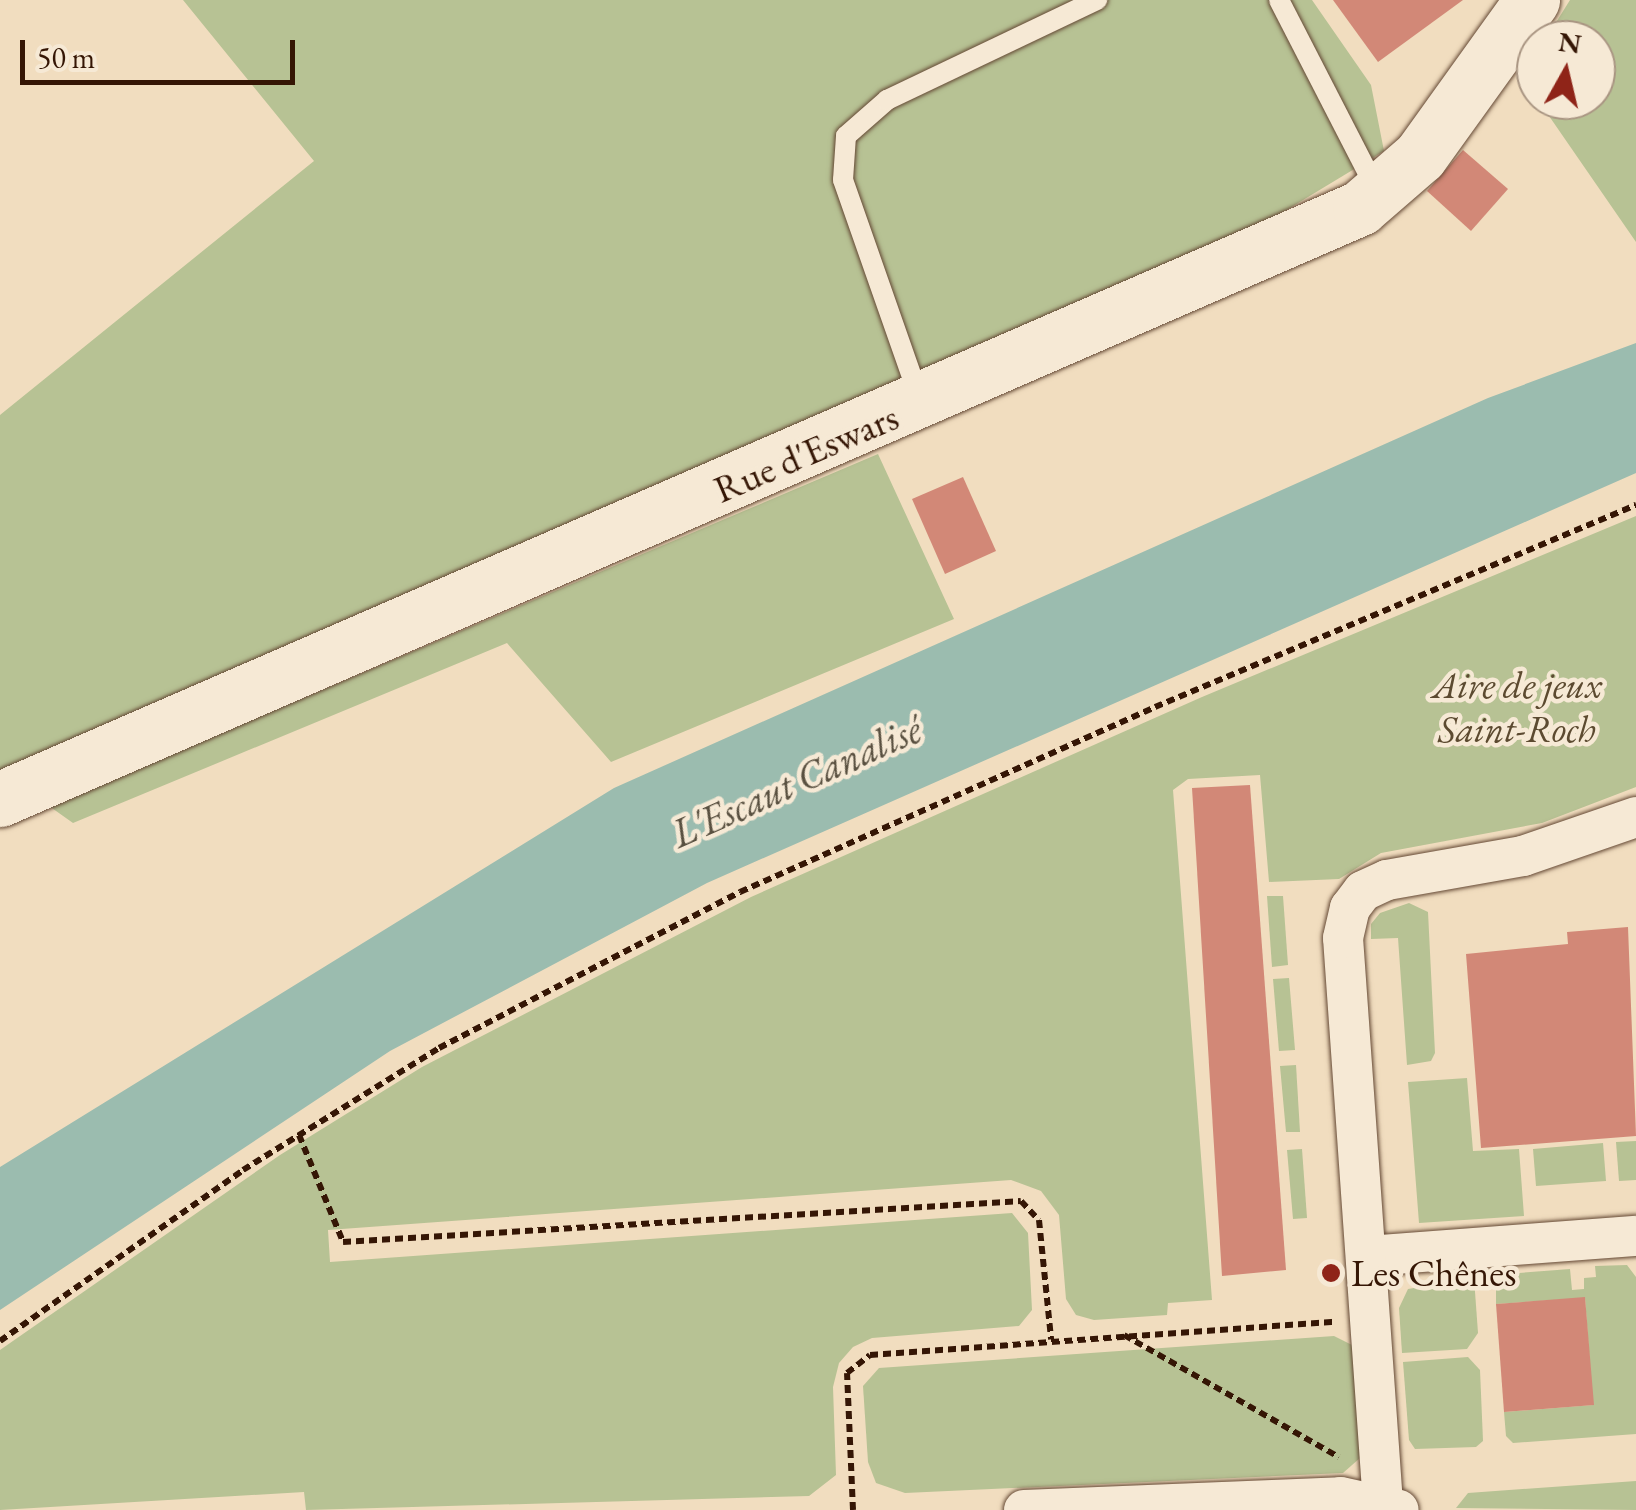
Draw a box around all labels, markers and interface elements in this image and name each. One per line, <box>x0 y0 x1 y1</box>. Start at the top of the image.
scale bar <box>25 20 300 82</box>
north arrow <box>1516 20 1616 120</box>
text: N <box>1556 23 1584 62</box>
text: 50 m <box>37 38 95 77</box>
street label: Rue d'Eswars <box>707 394 905 512</box>
park label: Aire de jeux Saint-Roch <box>1432 662 1602 752</box>
water label: L'Escaut Canalisé <box>663 704 929 858</box>
place label: Les Chênes <box>1351 1250 1516 1296</box>
marker: Les Chênes <box>1320 1262 1342 1284</box>

